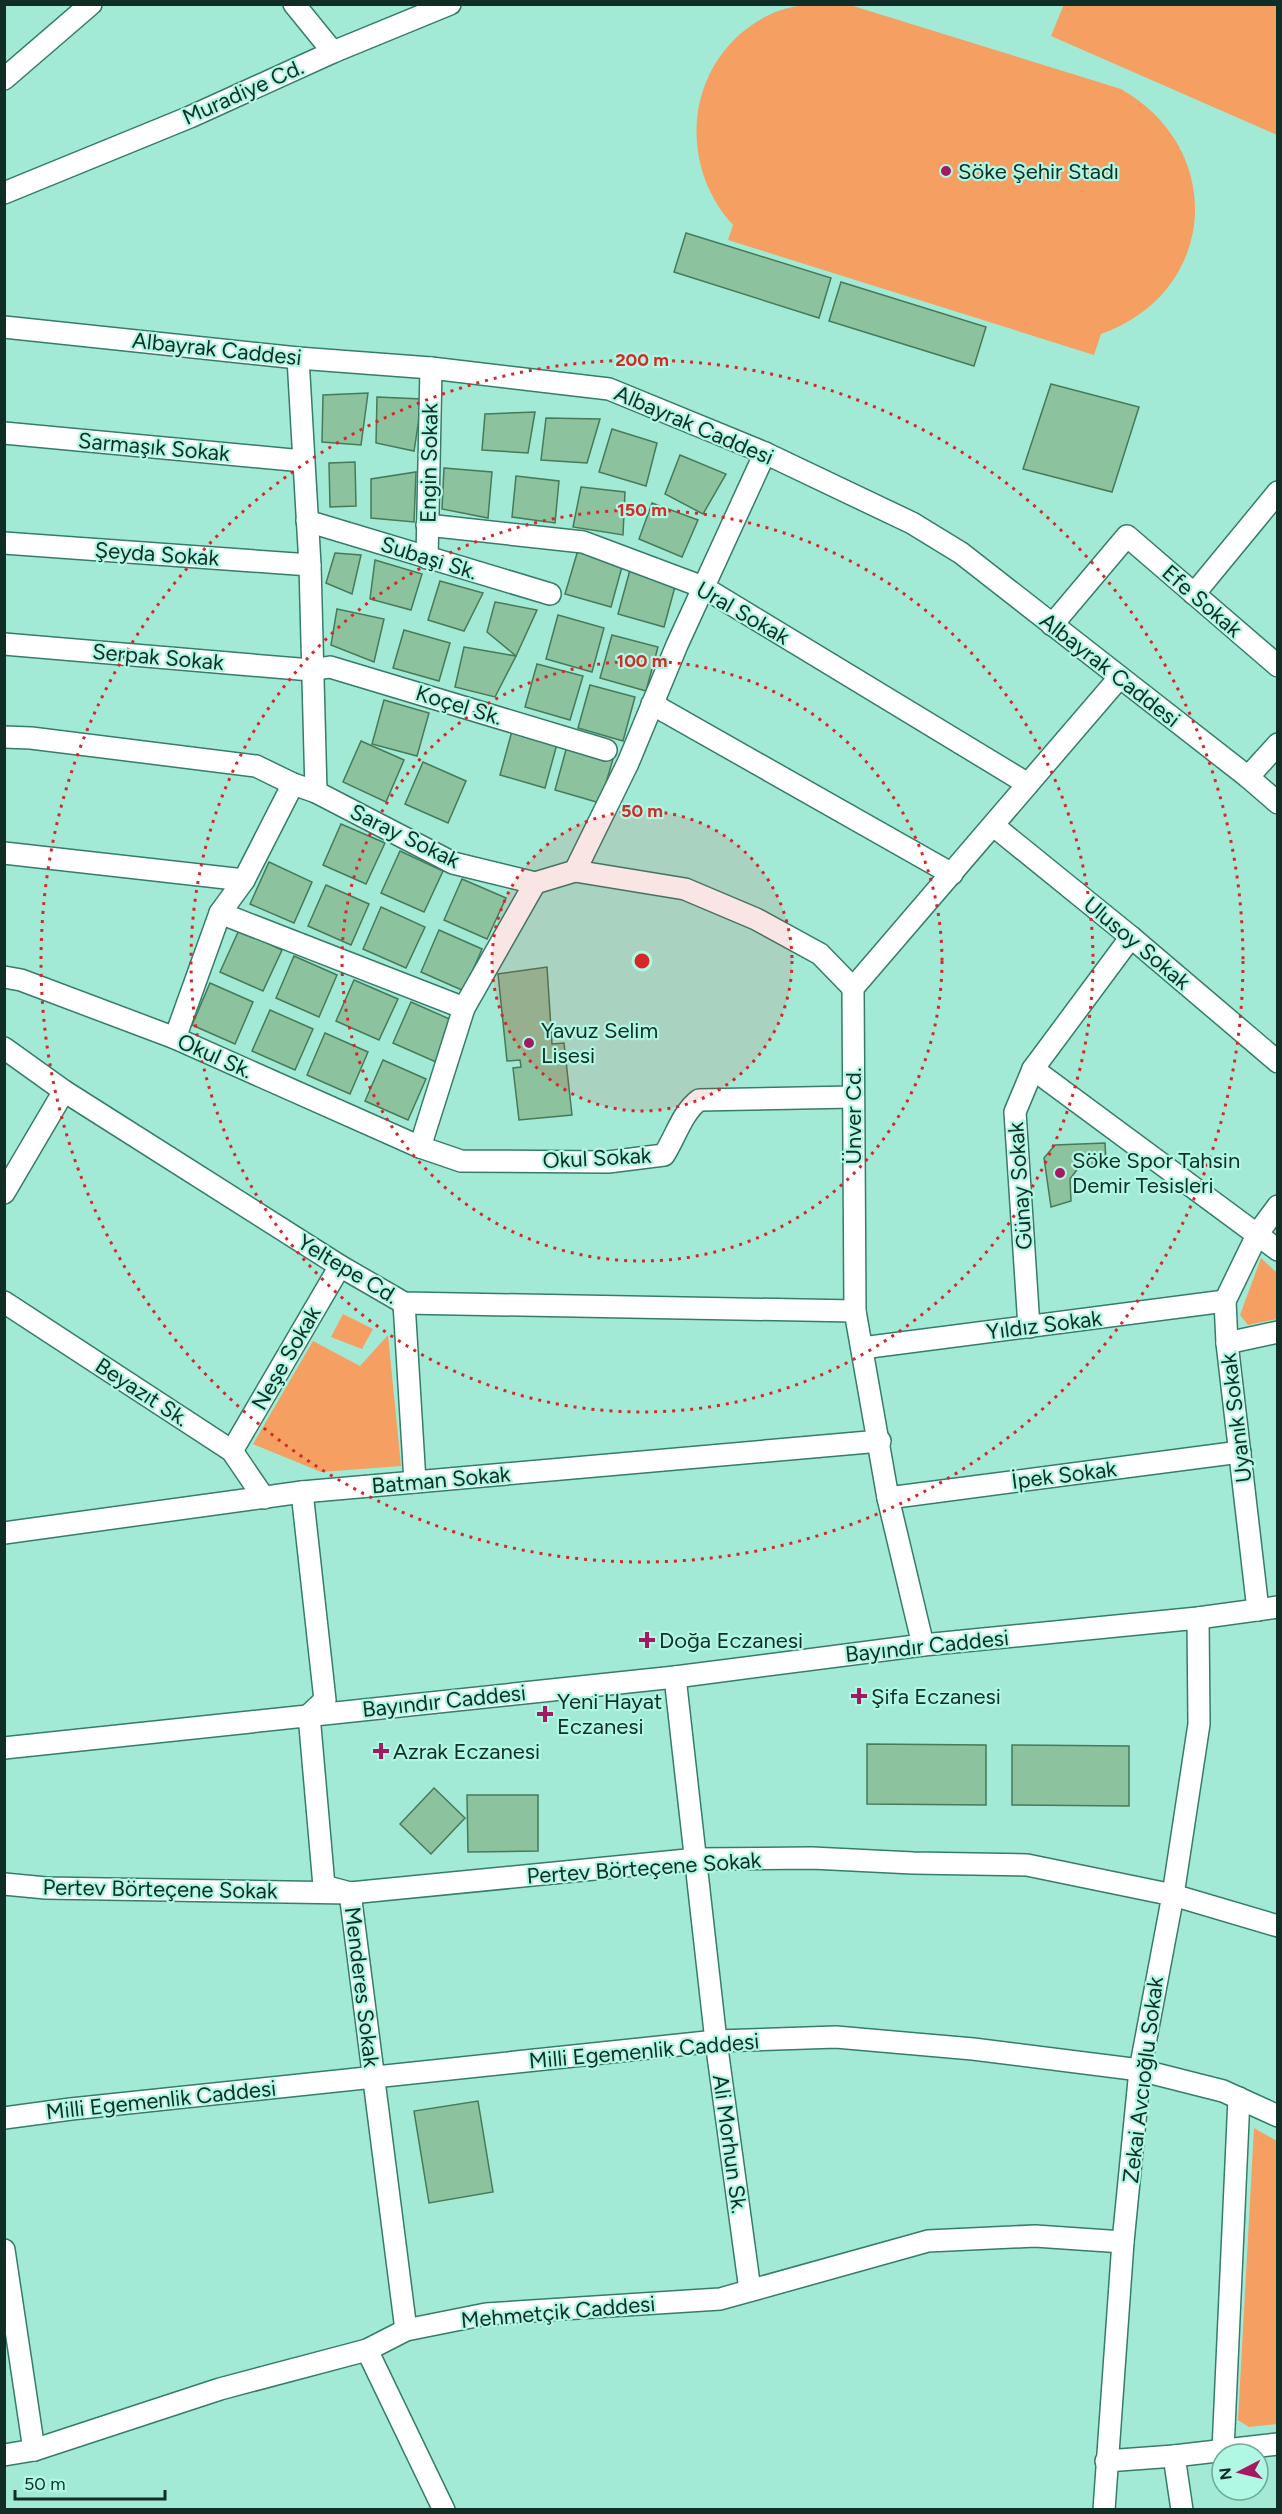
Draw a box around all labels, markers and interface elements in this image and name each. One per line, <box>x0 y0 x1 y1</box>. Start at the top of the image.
street label: Muradiye Cd. <box>178 53 308 131</box>
place label: Söke Şehir Stadı <box>958 158 1119 185</box>
marker: Söke Şehir Stadı <box>939 164 953 178</box>
street label: Albayrak Caddesi <box>131 327 303 371</box>
text: 200 m <box>615 349 669 371</box>
street label: Albayrak Caddesi <box>610 379 778 471</box>
street label: Engin Sokak <box>414 403 444 523</box>
street label: Sarmaşık Sokak <box>77 427 231 467</box>
text: 150 m <box>617 499 667 521</box>
street label: Subaşı Sk. <box>377 531 481 585</box>
street label: Şeyda Sokak <box>94 536 220 572</box>
street label: Efe Sokak <box>1156 559 1248 643</box>
street label: Ural Sokak <box>692 576 795 651</box>
street label: Albayrak Caddesi <box>1035 607 1185 733</box>
street label: Serpak Sokak <box>91 638 225 676</box>
text: 100 m <box>617 650 667 672</box>
street label: Koçel Sk. <box>413 679 505 731</box>
street label: Saray Sokak <box>346 798 465 874</box>
text: 50 m <box>621 800 663 822</box>
street label: Ulusoy Sokak <box>1078 891 1196 996</box>
centre of rings <box>632 951 652 971</box>
place label: Yavuz Selim Lisesi <box>541 1017 658 1069</box>
street label: Okul Sk. <box>173 1028 257 1084</box>
marker: Yavuz Selim Lisesi <box>522 1036 536 1050</box>
street label: Ünver Cd. <box>840 1067 867 1165</box>
street label: Günay Sokak <box>1002 1121 1038 1251</box>
street label: Okul Sokak <box>542 1142 652 1174</box>
place label: Söke Spor Tahsin Demir Tesisleri <box>1072 1147 1240 1199</box>
marker: Söke Spor Tahsin Demir Tesisleri <box>1053 1166 1067 1180</box>
street label: Yeltepe Cd. <box>293 1228 403 1310</box>
street label: Neşe Sokak <box>245 1301 327 1415</box>
street label: Yıldız Sokak <box>985 1304 1104 1345</box>
street label: Uyanık Sokak <box>1215 1351 1257 1484</box>
street label: Beyazıt Sk. <box>90 1352 194 1432</box>
street label: İpek Sokak <box>1010 1455 1118 1495</box>
street label: Batman Sokak <box>370 1460 512 1500</box>
street label: Bayındır Caddesi <box>844 1624 1010 1668</box>
place label: Doğa Eczanesi <box>659 1627 803 1654</box>
marker: Doğa Eczanesi <box>640 1633 654 1647</box>
street label: Bayındır Caddesi <box>361 1679 527 1723</box>
place label: Şifa Eczanesi <box>871 1683 1001 1710</box>
place label: Yeni Hayat Eczanesi <box>557 1688 662 1740</box>
marker: Şifa Eczanesi <box>852 1689 866 1703</box>
marker: Yeni Hayat Eczanesi <box>538 1707 552 1721</box>
place label: Azrak Eczanesi <box>393 1738 540 1765</box>
marker: Azrak Eczanesi <box>374 1744 388 1758</box>
street label: Pertev Börteçene Sokak <box>526 1846 762 1890</box>
street label: Pertev Börteçene Sokak <box>42 1873 278 1905</box>
street label: Menderes Sokak <box>339 1905 385 2069</box>
street label: Zekai Avcıoğlu Sokak <box>1117 1975 1169 2185</box>
street label: Milli Egemenlik Caddesi <box>528 2027 760 2075</box>
street label: Ali Morhun Sk. <box>707 2073 753 2215</box>
street label: Milli Egemenlik Caddesi <box>45 2074 277 2126</box>
street label: Mehmetçik Caddesi <box>460 2290 656 2334</box>
north arrow <box>1210 2442 1270 2502</box>
scale bar <box>15 2463 165 2501</box>
text: N <box>1215 2466 1236 2481</box>
text: 50 m <box>24 2473 66 2495</box>

